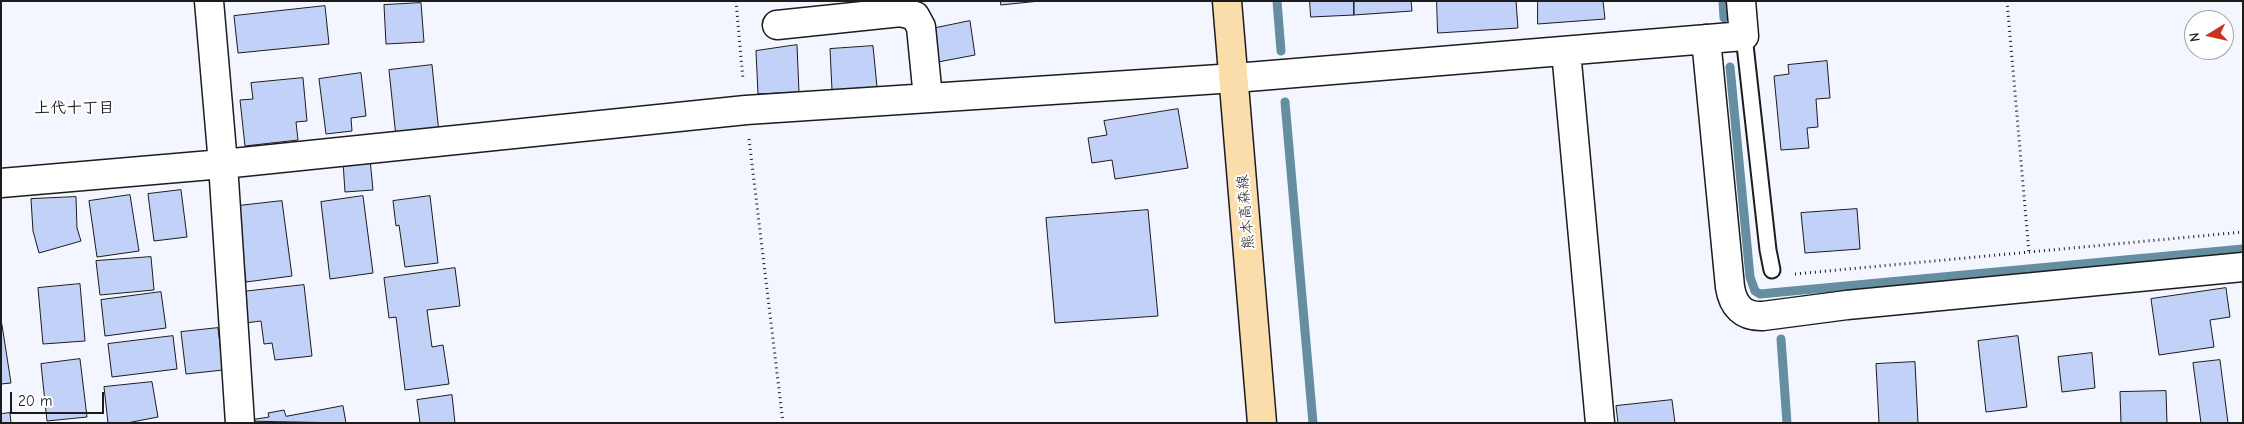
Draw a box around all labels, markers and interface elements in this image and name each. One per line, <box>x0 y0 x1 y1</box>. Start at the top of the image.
north arrow <box>2184 10 2234 60</box>
text: N <box>2186 31 2204 43</box>
district label: 上代十丁目 <box>34 98 114 118</box>
street label: 熊本高森線 <box>1234 174 1258 250</box>
scale bar <box>12 382 106 414</box>
text: 20 m <box>18 392 52 410</box>

